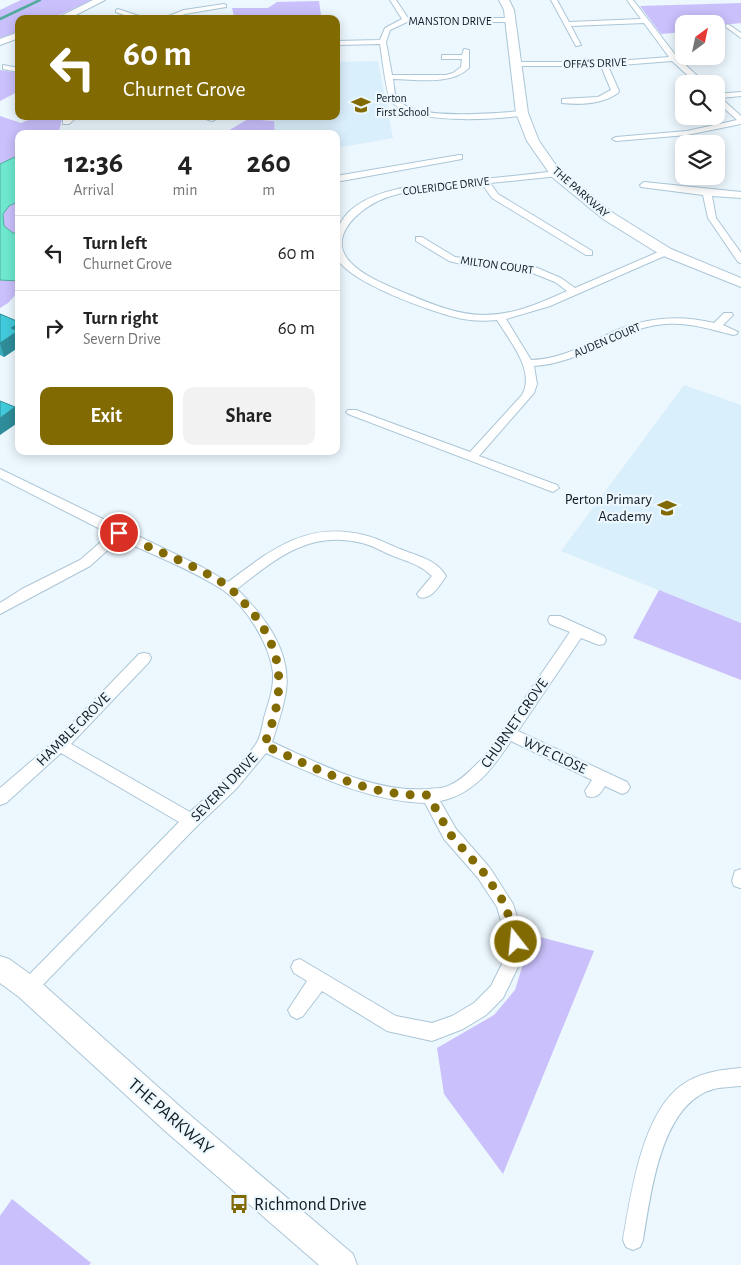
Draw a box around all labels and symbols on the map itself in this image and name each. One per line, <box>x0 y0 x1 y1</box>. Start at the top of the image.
street label: MANSTON DRIVE <box>408 15 492 27</box>
north arrow <box>675 15 725 65</box>
street label: OFFA'S DRIVE <box>563 56 627 70</box>
place label: Perton First School <box>376 92 429 118</box>
school or university icon: Perton First School <box>350 94 372 116</box>
street label: THE PARKWAY <box>550 164 612 220</box>
street label: COLERIDGE DRIVE <box>402 175 490 197</box>
street label: MILTON COURT <box>460 254 534 276</box>
street label: AUDEN COURT <box>572 320 642 359</box>
place label: Perton Primary Academy <box>565 492 653 524</box>
school or university icon: Perton Primary Academy <box>656 497 678 519</box>
pin <box>98 512 140 554</box>
street label: CHURNET GROVE <box>478 676 551 771</box>
street label: HAMBLE GROVE <box>34 690 113 769</box>
street label: WYE CLOSE <box>521 734 589 777</box>
street label: SEVERN DRIVE <box>188 750 260 824</box>
position arrow <box>489 915 541 967</box>
street label: THE PARKWAY <box>124 1075 217 1159</box>
bus stop icon: Richmond Drive <box>228 1193 250 1215</box>
place label: Richmond Drive <box>254 1196 367 1214</box>

